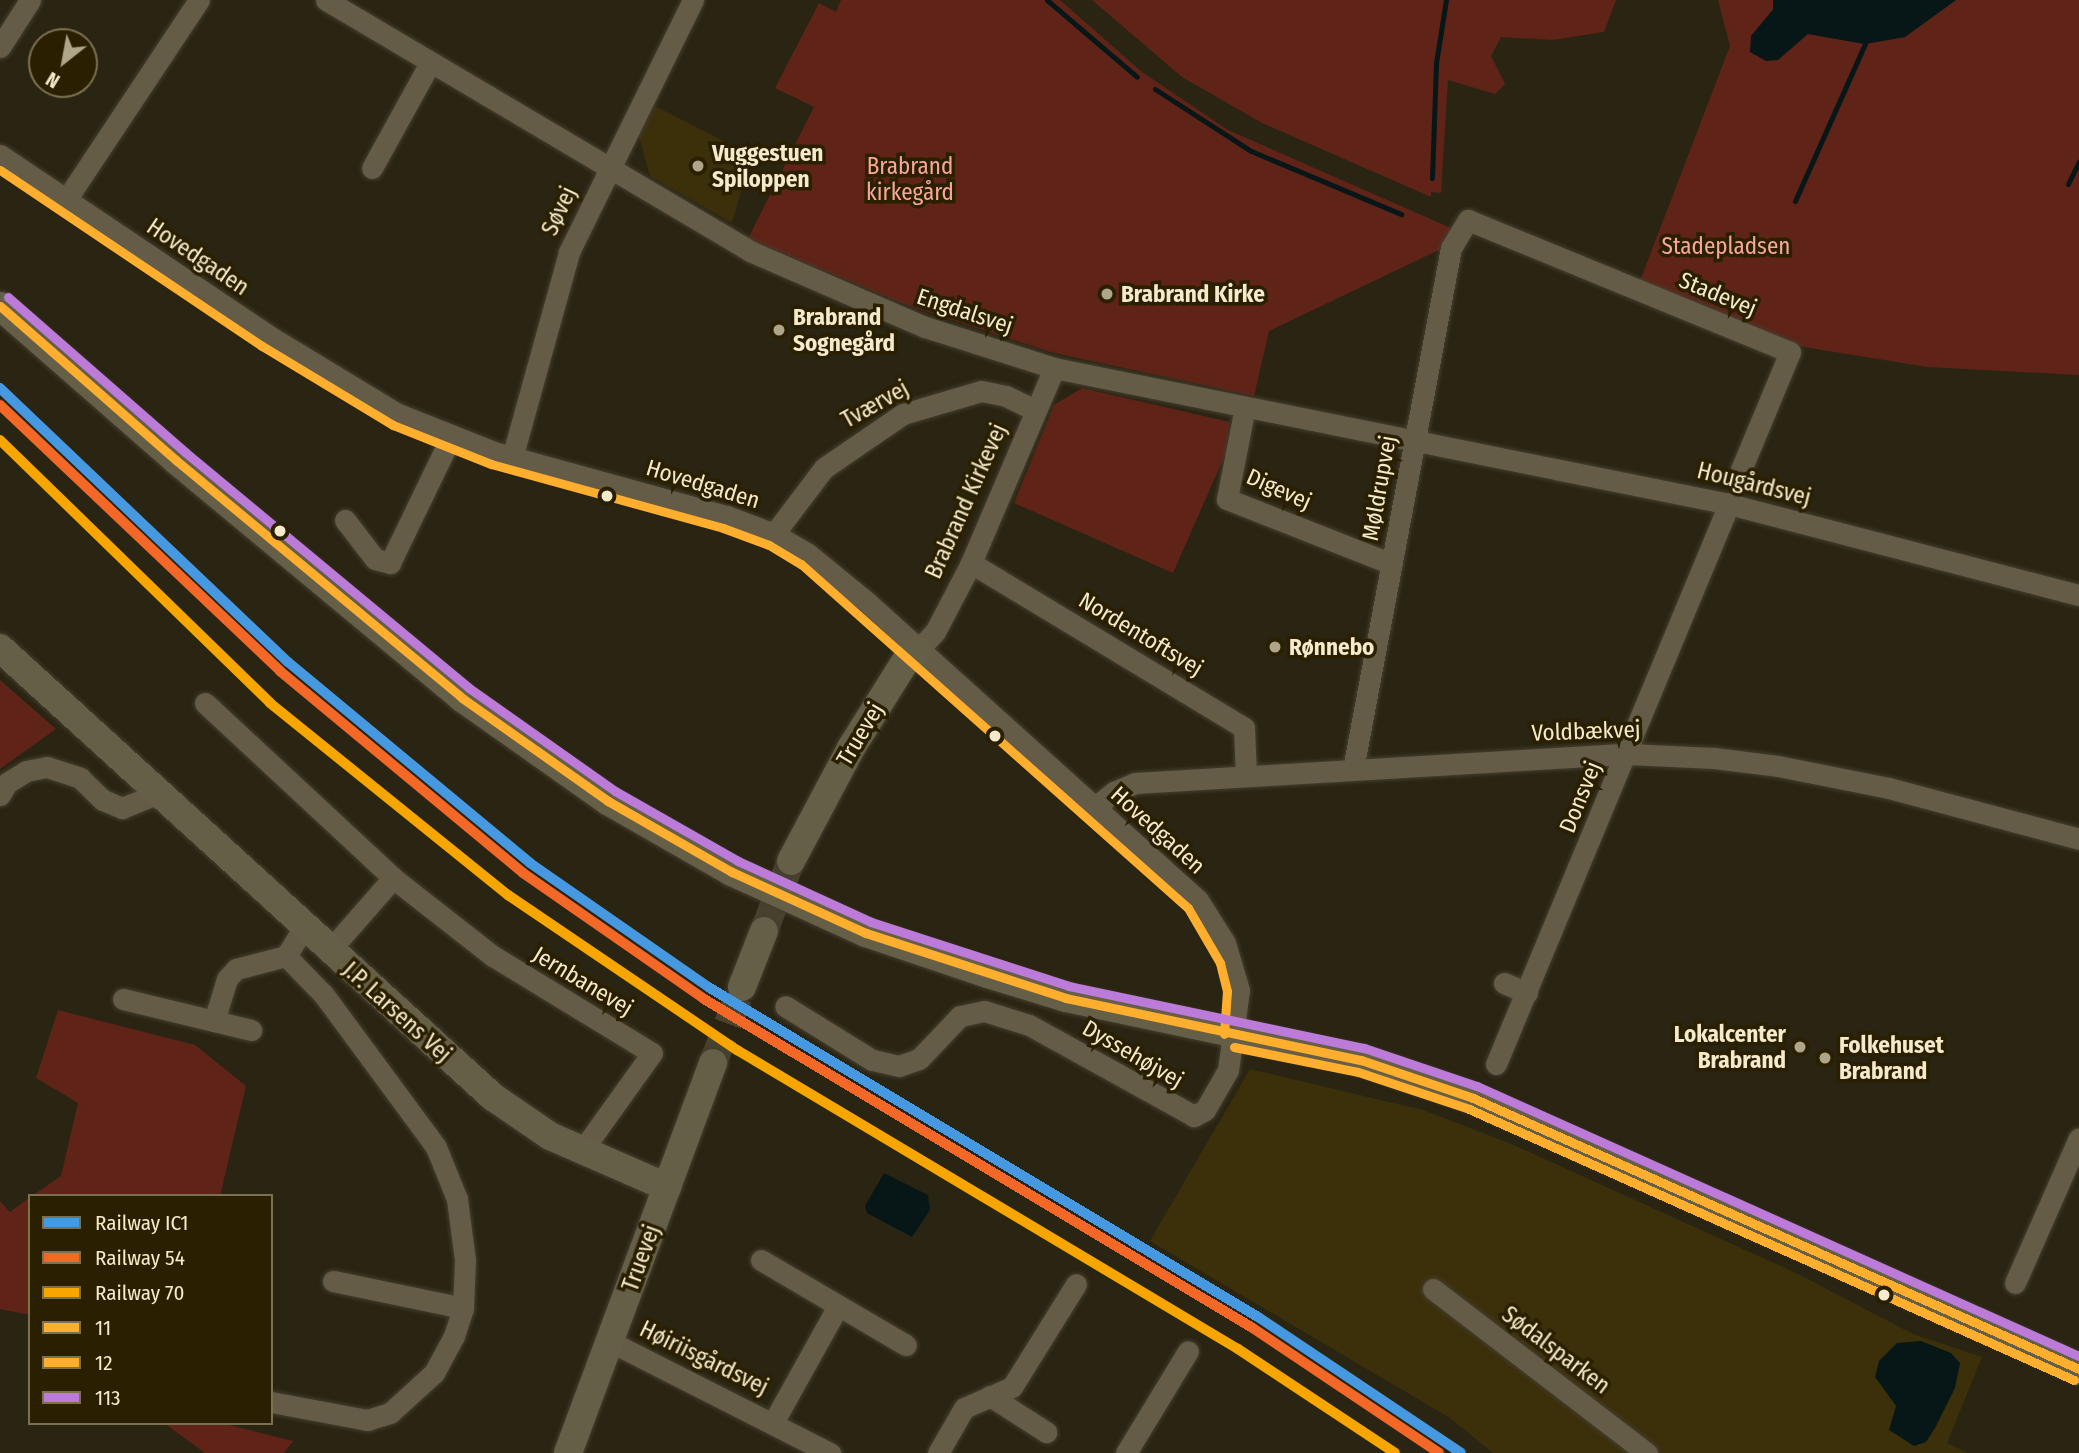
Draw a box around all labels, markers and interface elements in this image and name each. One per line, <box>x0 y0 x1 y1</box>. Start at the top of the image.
north arrow <box>28 28 98 98</box>
text: N <box>42 67 64 93</box>
place label: Vuggestuen Spiloppen <box>712 139 823 193</box>
park label: Brabrand kirkegård <box>866 152 954 206</box>
marker: Vuggestuen Spiloppen <box>690 158 706 174</box>
street label: Søvej <box>536 182 582 240</box>
street label: Hovedgaden <box>142 213 254 301</box>
park label: Stadepladsen <box>1662 232 1790 260</box>
street label: Stadevej <box>1675 266 1761 322</box>
place label: Brabrand Kirke <box>1121 280 1265 308</box>
street label: Engdalsvej <box>913 283 1017 339</box>
marker: Brabrand Kirke <box>1099 286 1115 302</box>
place label: Brabrand Sognegård <box>793 303 895 357</box>
marker: Brabrand Sognegård <box>771 322 787 338</box>
street label: Tværvej <box>837 374 913 434</box>
street label: Brabrand Kirkevej <box>919 419 1013 583</box>
street label: Møldrupvej <box>1356 433 1402 543</box>
street label: Hovedgaden <box>643 454 763 514</box>
street label: Hougårdsvej <box>1694 457 1814 511</box>
street label: Digevej <box>1242 463 1316 515</box>
unlabelled marker <box>600 489 614 503</box>
unlabelled marker <box>273 524 287 538</box>
street label: Nordentoftsvej <box>1074 586 1208 682</box>
place label: Rønnebo <box>1289 633 1374 661</box>
marker: Rønnebo <box>1267 639 1283 655</box>
street label: Truevej <box>831 697 889 771</box>
street label: Voldbækvej <box>1531 715 1641 747</box>
unlabelled marker <box>988 729 1002 743</box>
street label: Donsvej <box>1553 757 1607 837</box>
street label: Hovedgaden <box>1105 781 1211 879</box>
street label: Jernbanevej <box>528 940 638 1022</box>
street label: J.P. Larsens Vej <box>337 956 457 1068</box>
street label: Dyssehøjvej <box>1078 1014 1188 1094</box>
place label: Lokalcenter Brabrand <box>1674 1020 1786 1074</box>
place label: Folkehuset Brabrand <box>1839 1031 1944 1085</box>
marker: Lokalcenter Brabrand <box>1792 1039 1808 1055</box>
marker: Folkehuset Brabrand <box>1817 1050 1833 1066</box>
legend <box>28 1194 273 1425</box>
text: Railway IC1 <box>95 1210 188 1236</box>
street label: Truevej <box>616 1221 666 1295</box>
text: Railway 54 <box>95 1245 185 1271</box>
text: Railway 70 <box>95 1280 184 1306</box>
unlabelled marker <box>1877 1288 1891 1302</box>
street label: Sødalsparken <box>1497 1300 1615 1400</box>
text: 11 <box>95 1315 111 1341</box>
street label: Høiriisgårdsvej <box>635 1315 773 1401</box>
text: 12 <box>95 1350 112 1376</box>
text: 113 <box>95 1385 121 1411</box>

